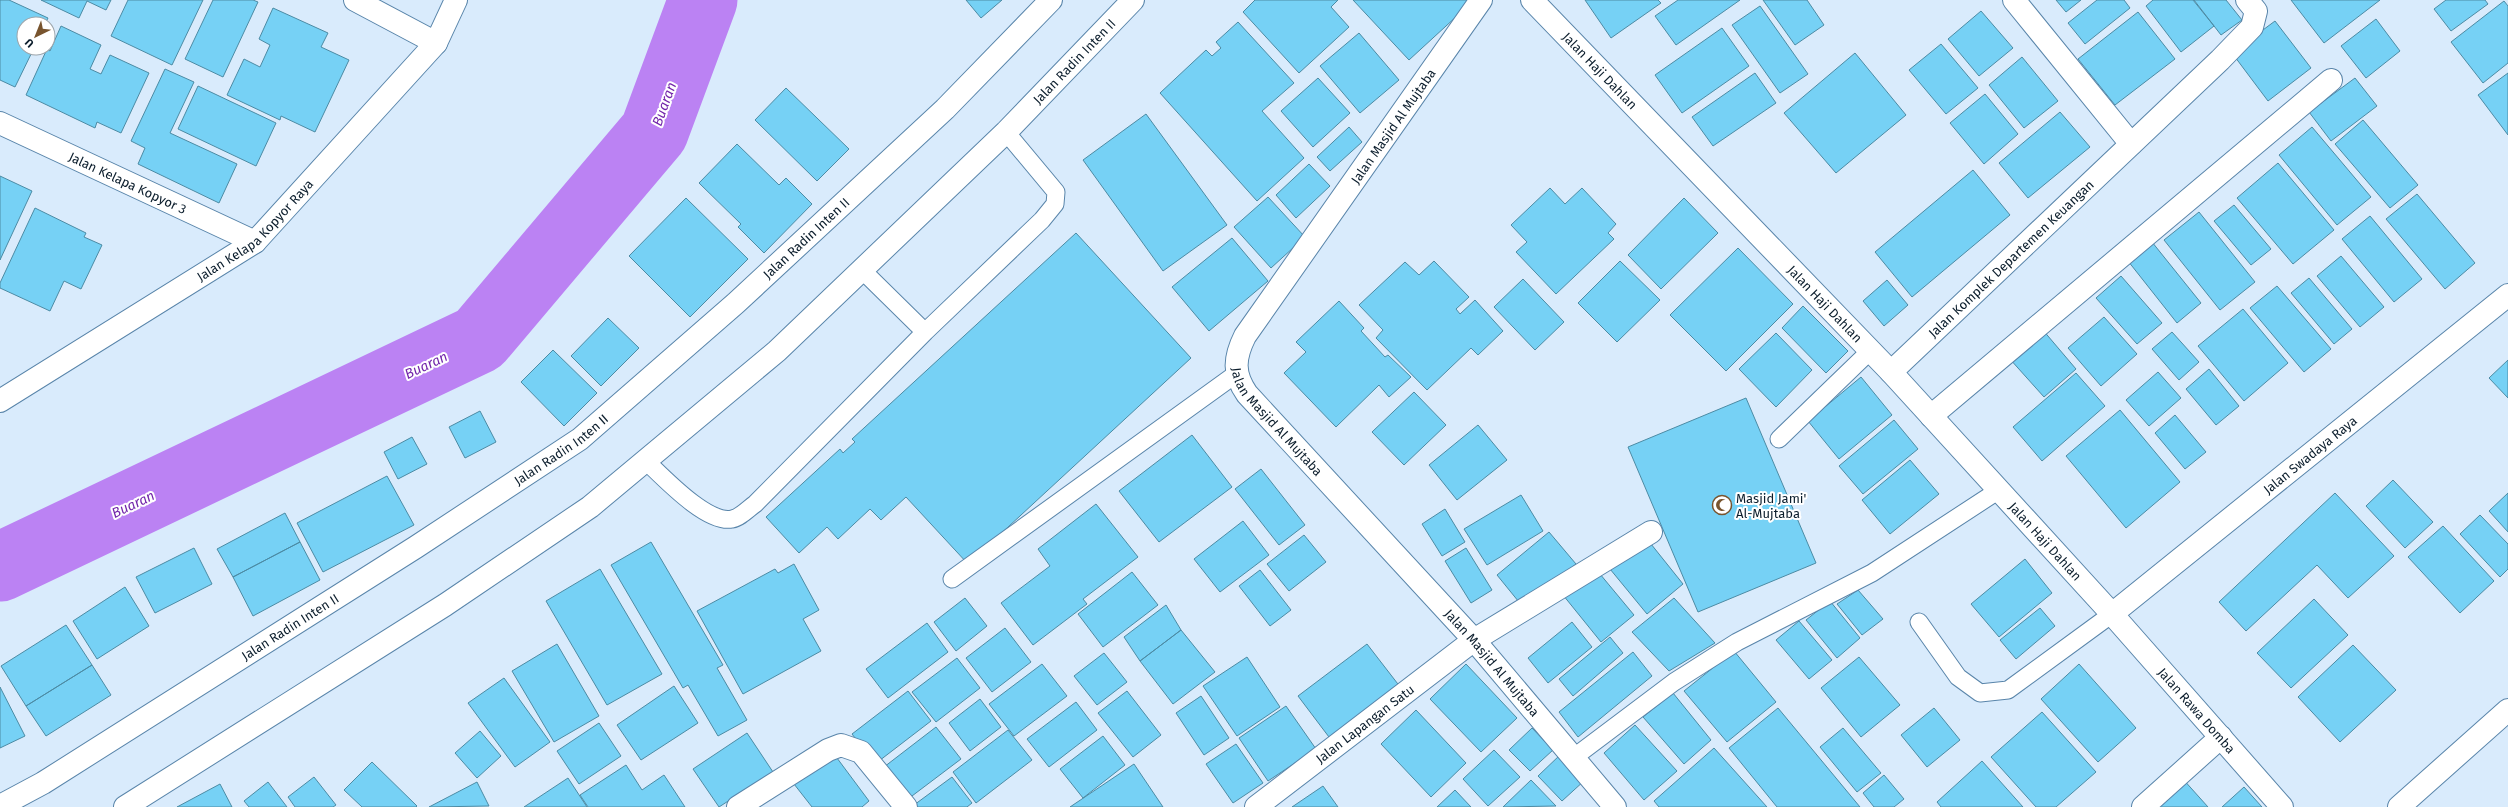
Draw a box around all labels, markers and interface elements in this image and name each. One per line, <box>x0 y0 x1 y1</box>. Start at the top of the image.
north arrow <box>16 16 56 56</box>
street label: Jalan Radin Inten II <box>1030 16 1119 107</box>
street label: Jalan Haji Dahlan <box>1559 29 1640 112</box>
text: U <box>22 36 37 50</box>
street label: Jalan Masjid Al Mujtaba <box>1348 66 1439 187</box>
water label: Buaran <box>649 80 680 128</box>
street label: Jalan Kelapa Kopyor 3 <box>66 149 189 217</box>
street label: Jalan Kelapa Kopyor Raya <box>194 176 316 284</box>
street label: Jalan Komplek Departemen Keuangan <box>1925 177 2097 341</box>
street label: Jalan Radin Inten II <box>760 195 852 282</box>
street label: Jalan Haji Dahlan <box>1784 263 1865 345</box>
water label: Buaran <box>402 348 450 383</box>
street label: Jalan Masjid Al Mujtaba <box>1229 367 1325 479</box>
street label: Jalan Radin Inten II <box>511 411 611 488</box>
street label: Jalan Swadaya Raya <box>2260 413 2360 497</box>
water label: Buaran <box>109 487 157 522</box>
place label: Masjid Jami' Al-Mujtaba <box>1736 491 1806 521</box>
mosque icon: Masjid Jami' Al-Mujtaba <box>1711 494 1733 516</box>
street label: Jalan Haji Dahlan <box>2006 499 2085 584</box>
street label: Jalan Radin Inten II <box>239 591 342 663</box>
street label: Jalan Masjid Al Mujtaba <box>1441 606 1542 720</box>
street label: Jalan Rawa Domba <box>2155 665 2238 756</box>
street label: Jalan Lapangan Satu <box>1313 682 1417 766</box>

